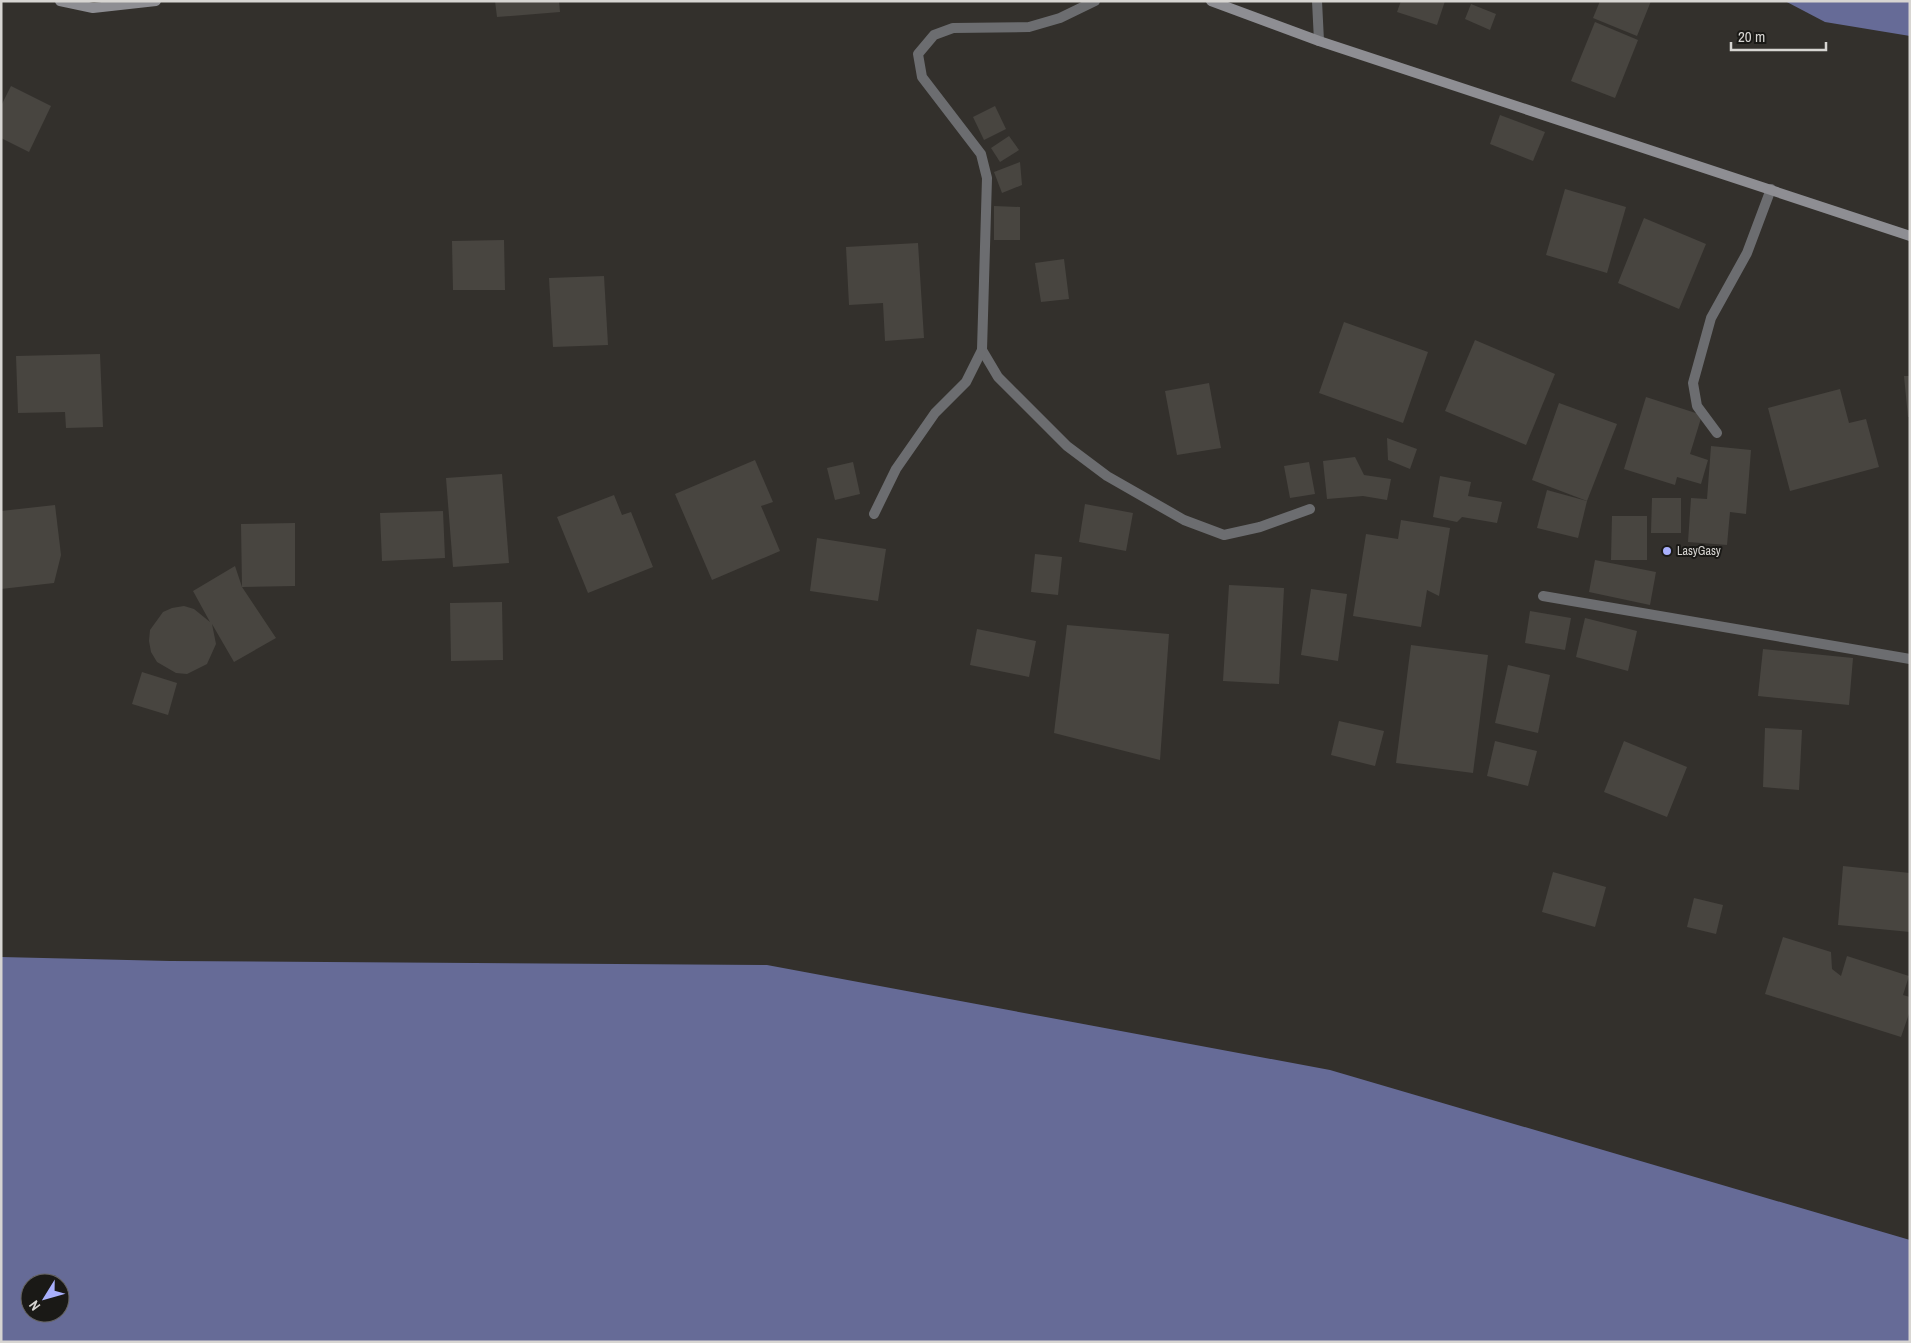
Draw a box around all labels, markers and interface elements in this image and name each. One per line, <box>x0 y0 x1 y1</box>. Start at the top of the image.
scale bar <box>1731 20 1826 52</box>
text: 20 m <box>1738 26 1765 47</box>
place label: LasyGasy <box>1677 543 1721 559</box>
marker: LasyGasy <box>1661 545 1673 557</box>
north arrow <box>20 1273 70 1323</box>
text: N <box>25 1297 44 1315</box>

